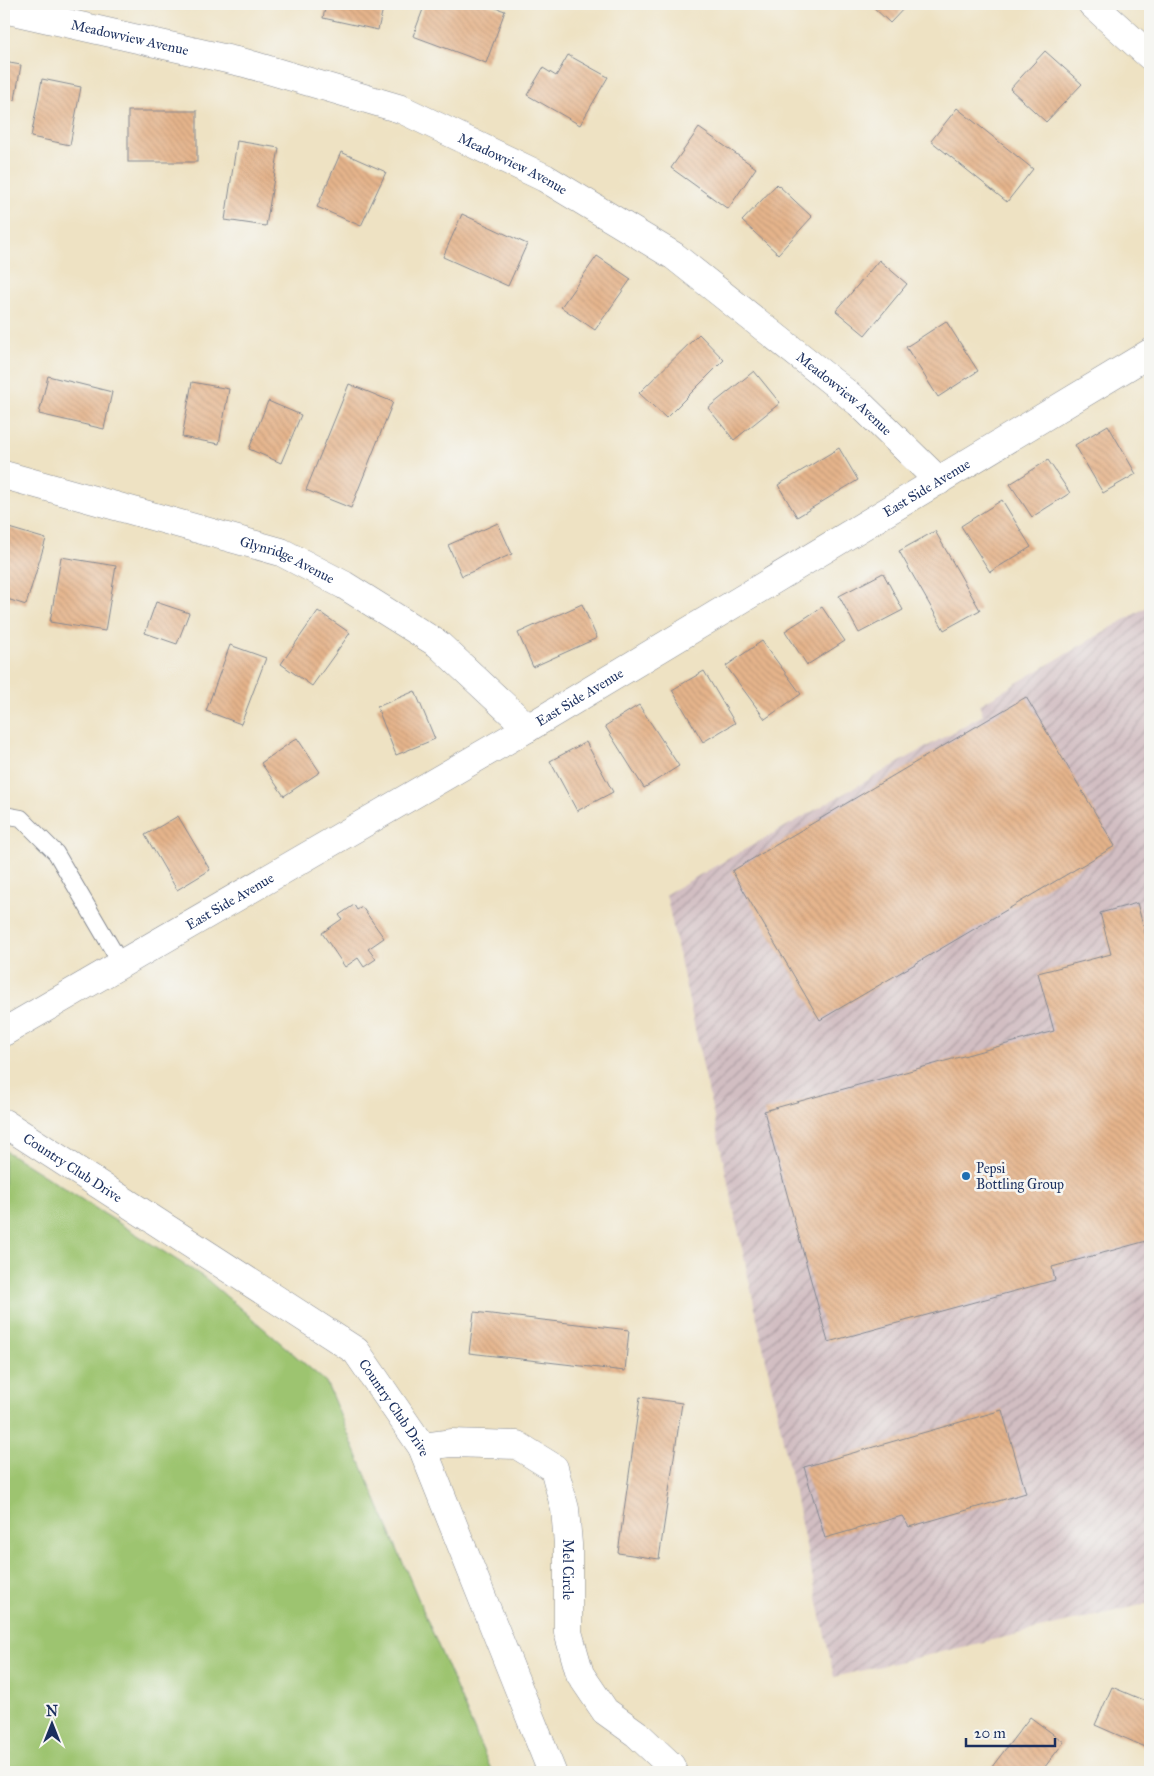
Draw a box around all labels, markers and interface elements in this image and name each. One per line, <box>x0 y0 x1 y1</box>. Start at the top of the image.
street label: Meadowview Avenue <box>69 16 190 59</box>
street label: Meadowview Avenue <box>455 130 570 199</box>
street label: Meadowview Avenue <box>793 349 895 439</box>
street label: East Side Avenue <box>880 455 974 521</box>
street label: Glynridge Avenue <box>238 533 337 588</box>
street label: East Side Avenue <box>533 664 627 730</box>
street label: East Side Avenue <box>183 869 277 934</box>
street label: Country Club Drive <box>20 1130 125 1206</box>
place label: Pepsi Bottling Group <box>976 1160 1064 1193</box>
marker: Pepsi Bottling Group <box>960 1170 972 1182</box>
street label: Country Club Drive <box>355 1356 433 1459</box>
street label: Mel Circle <box>559 1539 576 1600</box>
north arrow <box>28 1698 78 1748</box>
text: N <box>46 1703 58 1720</box>
scale bar <box>966 1716 1055 1748</box>
text: 20 m <box>974 1724 1006 1742</box>

